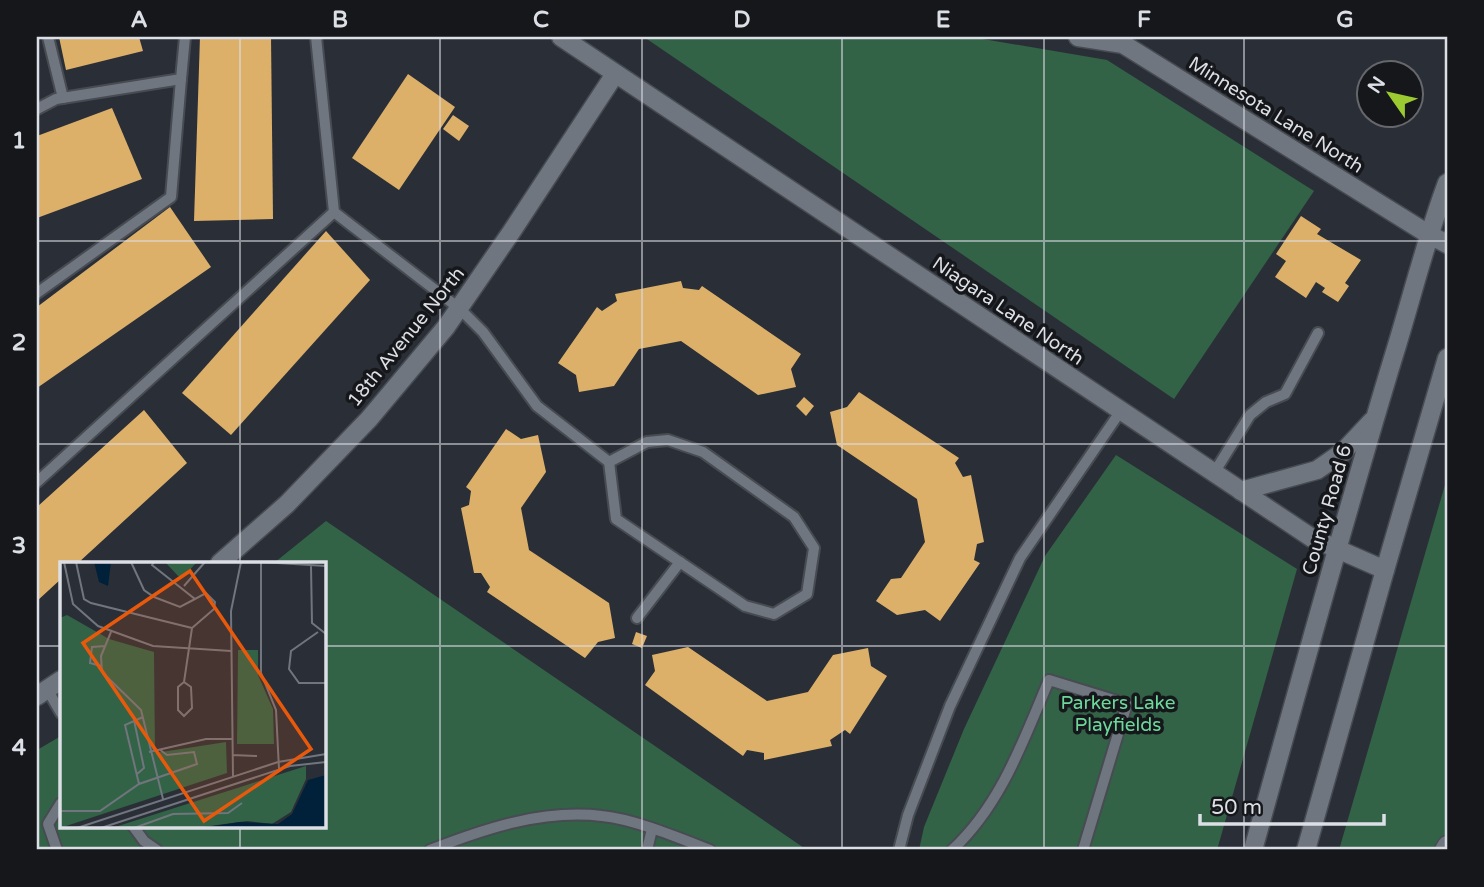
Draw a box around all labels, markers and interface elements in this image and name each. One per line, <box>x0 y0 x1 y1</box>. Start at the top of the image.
text: A <box>130 6 148 34</box>
text: B <box>332 6 348 34</box>
text: C <box>533 6 549 34</box>
text: D <box>733 6 751 34</box>
text: E <box>936 6 950 34</box>
text: F <box>1137 6 1151 34</box>
text: G <box>1336 6 1354 34</box>
street label: Minnesota Lane North <box>1185 52 1367 178</box>
north arrow <box>1354 60 1424 130</box>
text: N <box>1363 73 1390 98</box>
text: 1 <box>12 127 26 155</box>
street label: Niagara Lane North <box>928 252 1088 370</box>
street label: 18th Avenue North <box>343 263 469 411</box>
text: 2 <box>12 329 26 357</box>
street label: County Road 6 <box>1298 442 1356 578</box>
text: 3 <box>12 532 26 560</box>
inset map <box>60 562 326 828</box>
park label: Parkers Lake Playfields <box>1060 692 1176 736</box>
text: 4 <box>12 734 27 762</box>
scale bar <box>1200 782 1384 826</box>
text: 50 m <box>1211 795 1262 820</box>

